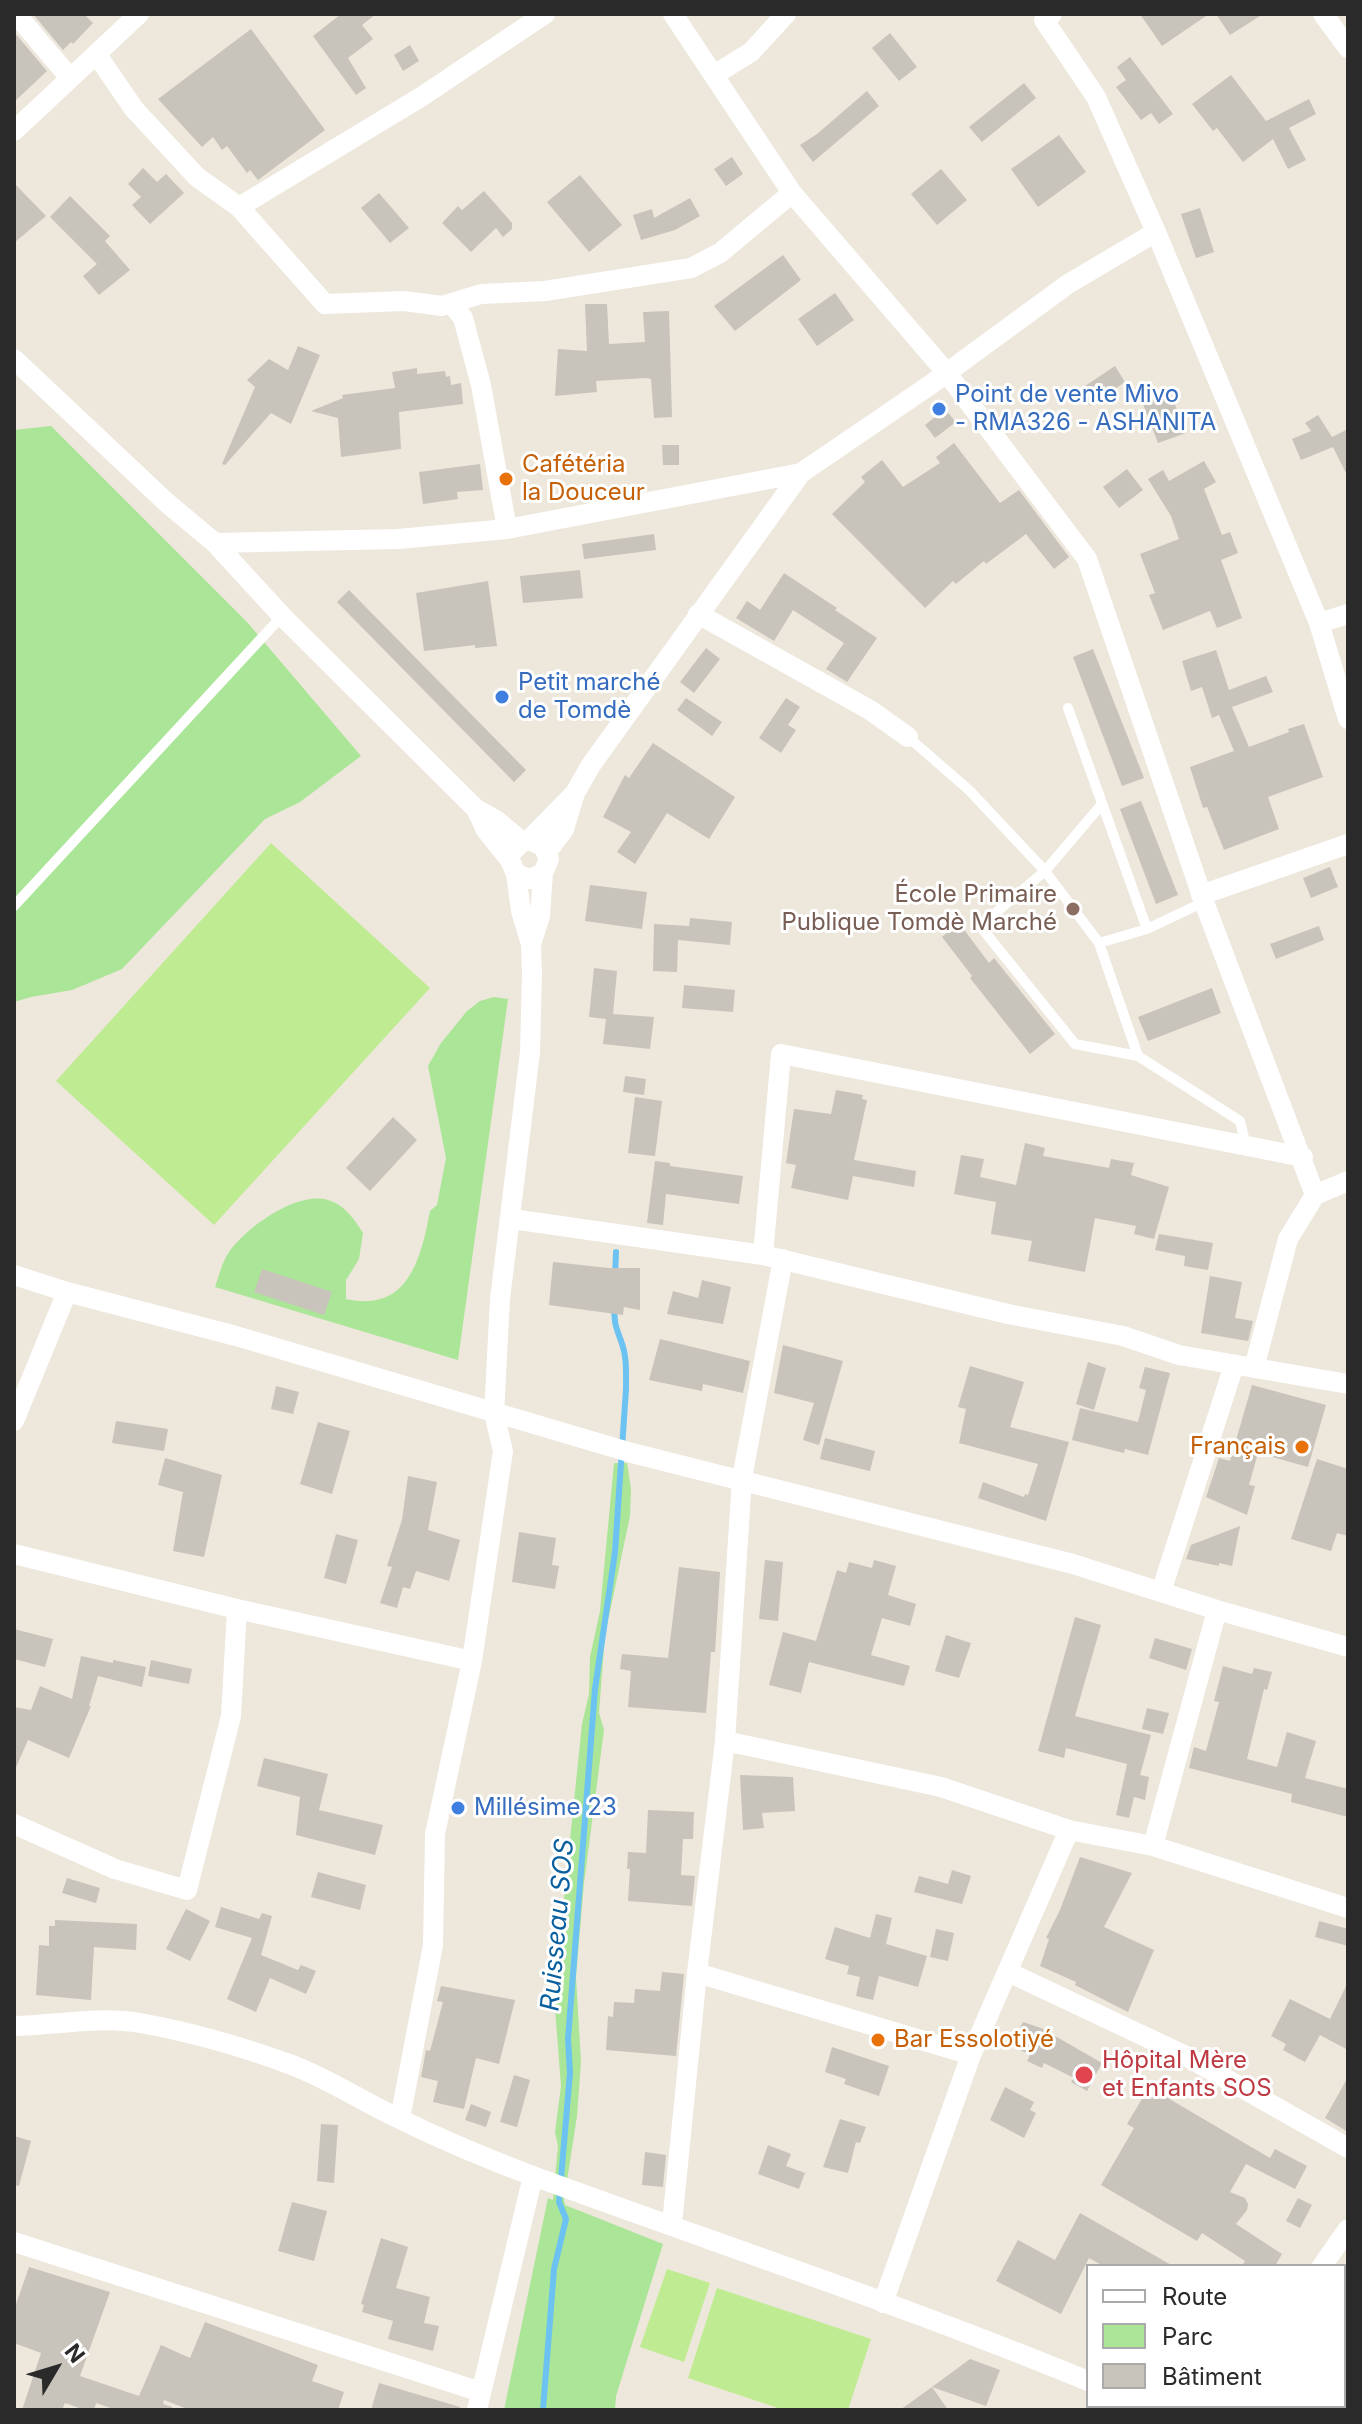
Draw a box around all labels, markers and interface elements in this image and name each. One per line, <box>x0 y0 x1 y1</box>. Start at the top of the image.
place label: Point de vente Mivo - RMA326 - ASHANITA <box>955 381 1216 437</box>
marker: Point de vente Mivo - RMA326 - ASHANITA <box>930 400 948 418</box>
place label: Cafétéria la Douceur <box>522 451 645 507</box>
marker: Cafétéria la Douceur <box>497 470 515 488</box>
place label: Petit marché de Tomdè <box>518 669 660 725</box>
marker: Petit marché de Tomdè <box>493 688 511 706</box>
place label: École Primaire Publique Tomdè Marché <box>781 881 1057 937</box>
marker: École Primaire Publique Tomdè Marché <box>1064 900 1082 918</box>
place label: Français <box>1190 1433 1286 1461</box>
marker: Français <box>1293 1438 1311 1456</box>
place label: Millésime 23 <box>474 1794 617 1822</box>
marker: Millésime 23 <box>449 1799 467 1817</box>
water label: Ruisseau SOS <box>535 1838 581 2012</box>
place label: Bar Essolotiyé <box>894 2026 1054 2054</box>
marker: Bar Essolotiyé <box>869 2031 887 2049</box>
place label: Hôpital Mère et Enfants SOS <box>1102 2047 1272 2103</box>
marker: Hôpital Mère et Enfants SOS <box>1073 2064 1095 2086</box>
legend <box>1086 2264 1346 2408</box>
text: Route <box>1162 2282 1227 2311</box>
text: Parc <box>1162 2322 1213 2351</box>
north arrow <box>16 2328 96 2408</box>
text: N <box>60 2339 90 2368</box>
text: Bâtiment <box>1162 2362 1262 2391</box>

